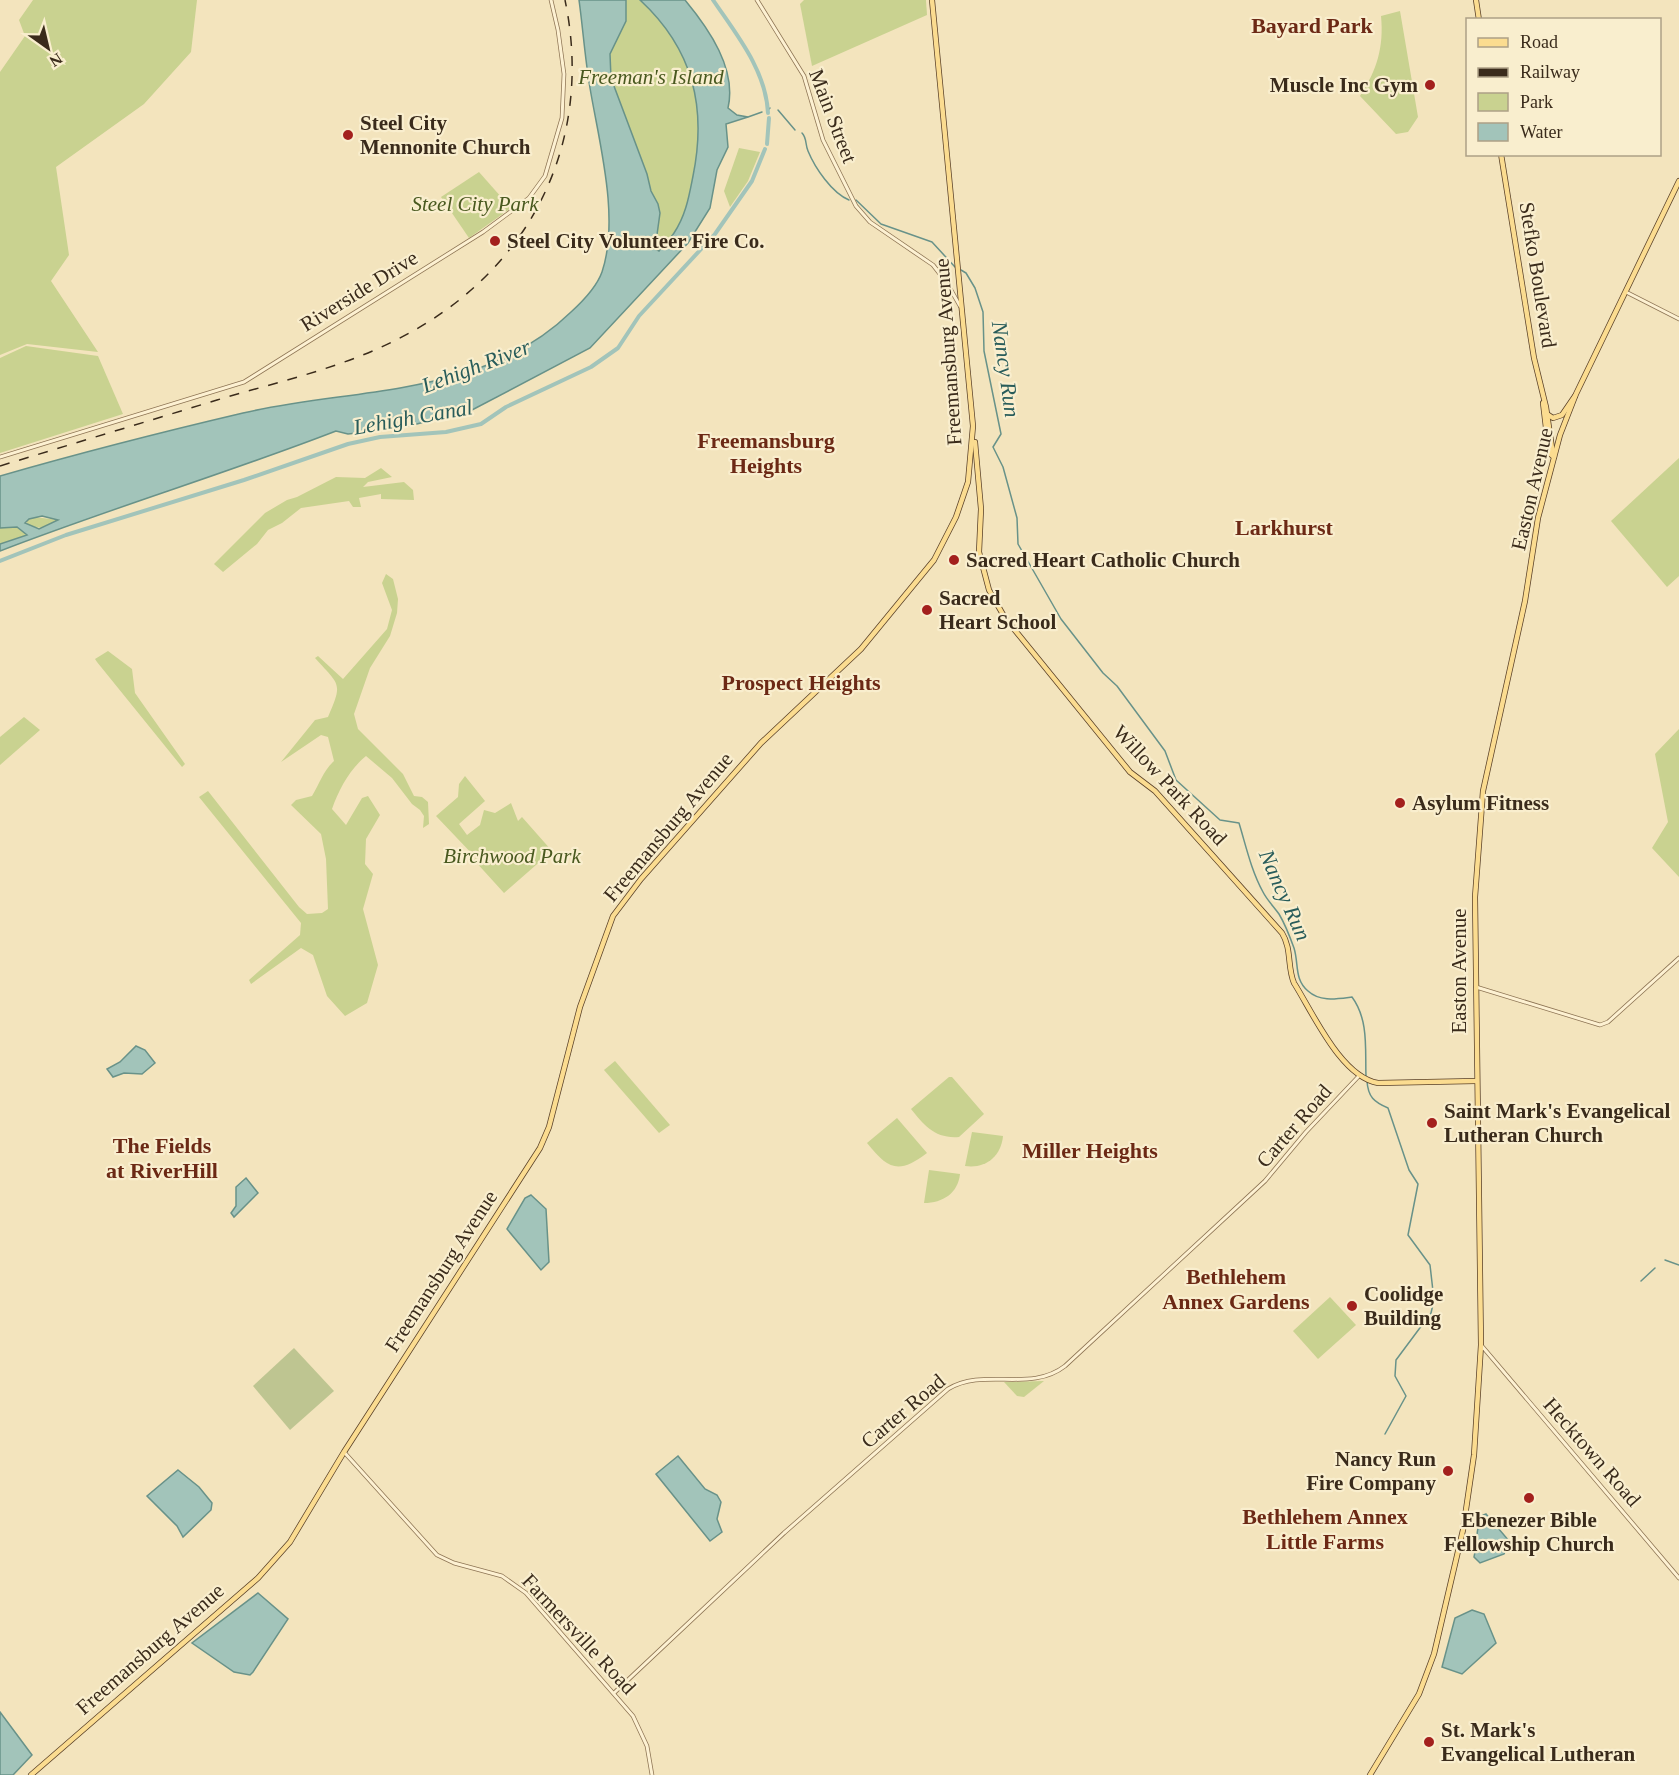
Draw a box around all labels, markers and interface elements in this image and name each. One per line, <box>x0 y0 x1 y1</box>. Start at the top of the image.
district label: Bayard Park <box>1251 13 1374 38</box>
north arrow <box>18 18 78 78</box>
legend <box>1466 18 1661 156</box>
text: Road <box>1520 32 1558 52</box>
text: N <box>46 50 66 71</box>
text: Railway <box>1520 62 1580 82</box>
park label: Freeman's Island <box>577 65 724 89</box>
street label: Main Street <box>804 66 862 166</box>
place label: Muscle Inc Gym <box>1270 73 1418 97</box>
marker: Muscle Inc Gym <box>1423 78 1437 92</box>
text: Park <box>1520 92 1553 112</box>
place label: Steel City Mennonite Church <box>360 111 531 159</box>
text: Water <box>1520 122 1563 142</box>
marker: Steel City Mennonite Church <box>341 128 355 142</box>
park label: Steel City Park <box>411 192 539 216</box>
street label: Stefko Boulevard <box>1515 200 1561 350</box>
place label: Steel City Volunteer Fire Co. <box>507 229 765 253</box>
marker: Steel City Volunteer Fire Co. <box>488 234 502 248</box>
street label: Riverside Drive <box>296 245 422 337</box>
street label: Freemansburg Avenue <box>929 258 967 446</box>
water label: Nancy Run <box>987 318 1025 419</box>
water label: Lehigh River <box>417 334 534 399</box>
water label: Lehigh Canal <box>351 394 474 440</box>
street label: Easton Avenue <box>1506 425 1558 553</box>
district label: Freemansburg Heights <box>697 428 835 478</box>
district label: Larkhurst <box>1235 515 1334 540</box>
place label: Sacred Heart Catholic Church <box>966 548 1240 572</box>
marker: Sacred Heart Catholic Church <box>947 553 961 567</box>
place label: Sacred Heart School <box>939 586 1056 634</box>
marker: Sacred Heart School <box>920 603 934 617</box>
district label: Prospect Heights <box>721 670 881 695</box>
street label: Willow Park Road <box>1108 720 1232 850</box>
street label: Freemansburg Avenue <box>599 747 737 907</box>
place label: Asylum Fitness <box>1412 791 1549 815</box>
marker: Asylum Fitness <box>1393 796 1407 810</box>
park label: Birchwood Park <box>443 844 581 868</box>
water label: Nancy Run <box>1253 845 1316 944</box>
street label: Easton Avenue <box>1447 909 1471 1034</box>
street label: Carter Road <box>1251 1079 1337 1172</box>
place label: Saint Mark's Evangelical Lutheran Church <box>1444 1099 1671 1147</box>
marker: Saint Mark's Evangelical Lutheran Church <box>1425 1116 1439 1130</box>
district label: The Fields at RiverHill <box>106 1133 218 1183</box>
district label: Miller Heights <box>1022 1138 1158 1163</box>
street label: Freemansburg Avenue <box>380 1186 502 1356</box>
district label: Bethlehem Annex Gardens <box>1162 1264 1310 1314</box>
place label: Coolidge Building <box>1364 1282 1443 1330</box>
marker: Coolidge Building <box>1345 1299 1359 1313</box>
street label: Carter Road <box>856 1369 950 1453</box>
street label: Hecktown Road <box>1538 1393 1646 1512</box>
place label: Nancy Run Fire Company <box>1306 1447 1436 1495</box>
marker: Nancy Run Fire Company <box>1441 1464 1455 1478</box>
marker: Ebenezer Bible Fellowship Church <box>1522 1491 1536 1505</box>
district label: Bethlehem Annex Little Farms <box>1242 1504 1408 1554</box>
place label: Ebenezer Bible Fellowship Church <box>1444 1508 1615 1556</box>
street label: Farmersville Road <box>517 1569 641 1699</box>
street label: Freemansburg Avenue <box>71 1578 229 1720</box>
place label: St. Mark's Evangelical Lutheran <box>1441 1718 1636 1766</box>
marker: St. Mark's Evangelical Lutheran <box>1422 1735 1436 1749</box>

